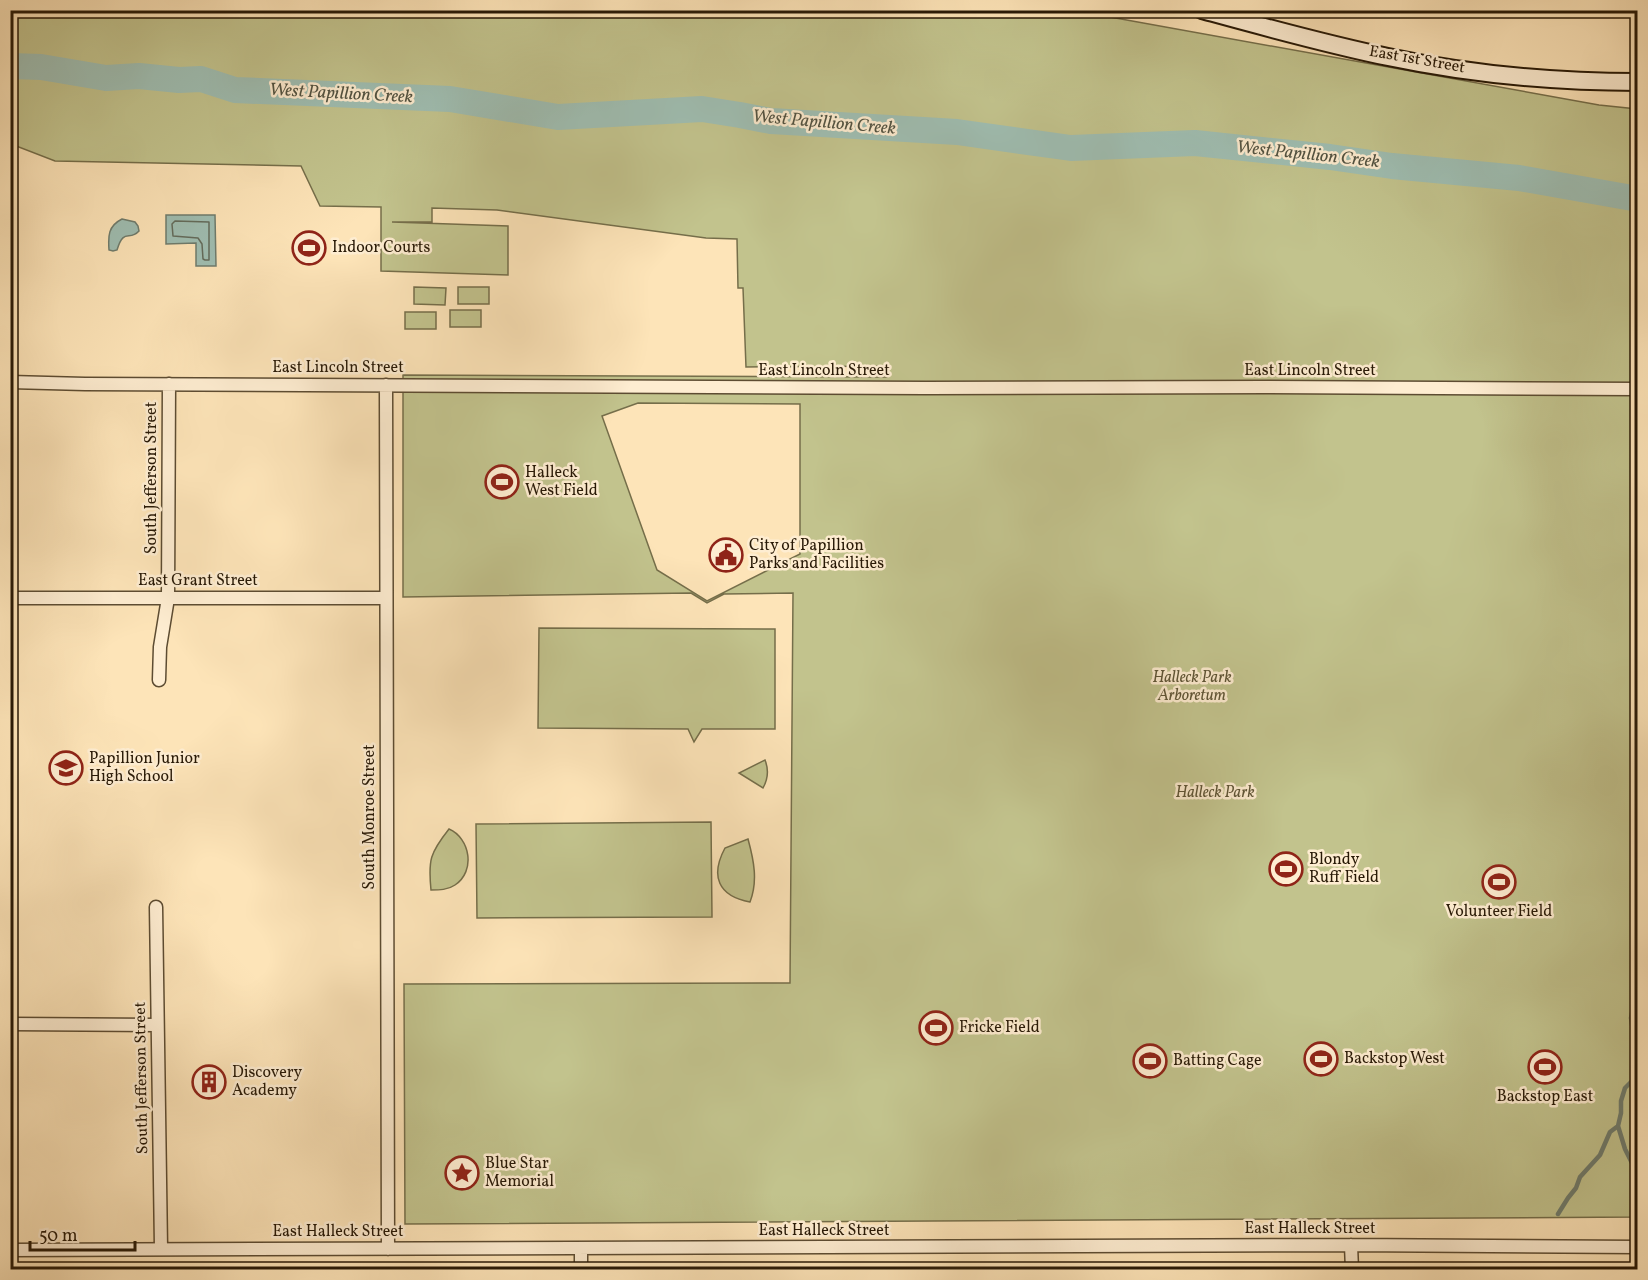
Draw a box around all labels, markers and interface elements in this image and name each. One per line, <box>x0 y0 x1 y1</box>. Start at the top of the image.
street label: East 1st Street <box>1367 41 1467 79</box>
water label: West Papillion Creek <box>268 78 414 110</box>
water label: West Papillion Creek <box>751 104 897 142</box>
water label: West Papillion Creek <box>1235 135 1381 175</box>
sports icon: Indoor Courts <box>291 230 327 266</box>
place label: Indoor Courts <box>332 237 430 259</box>
street label: East Lincoln Street <box>272 357 404 379</box>
street label: East Lincoln Street <box>758 360 890 382</box>
street label: East Lincoln Street <box>1244 360 1376 382</box>
street label: South Jefferson Street <box>141 401 163 554</box>
place label: Halleck West Field <box>525 462 598 502</box>
sports icon: Halleck West Field <box>484 464 520 500</box>
place label: City of Papillion Parks and Facilities <box>749 535 884 575</box>
public building icon: City of Papillion Parks and Facilities <box>708 537 744 573</box>
street label: East Grant Street <box>138 570 258 592</box>
park label: Halleck Park Arboretum <box>1152 667 1232 707</box>
street label: South Monroe Street <box>359 744 381 890</box>
place label: Papillion Junior High School <box>89 748 200 788</box>
school or university icon: Papillion Junior High School <box>48 750 84 786</box>
park label: Halleck Park <box>1175 782 1255 804</box>
place label: Blondy Ruff Field <box>1309 849 1379 889</box>
sports icon: Blondy Ruff Field <box>1268 851 1304 887</box>
sports icon: Volunteer Field <box>1481 864 1517 900</box>
place label: Volunteer Field <box>1446 901 1552 923</box>
street label: South Jefferson Street <box>130 1001 154 1154</box>
sports icon: Fricke Field <box>918 1010 954 1046</box>
place label: Fricke Field <box>959 1017 1040 1039</box>
sports icon: Backstop West <box>1303 1041 1339 1077</box>
sports icon: Batting Cage <box>1132 1043 1168 1079</box>
place label: Backstop West <box>1344 1048 1445 1070</box>
sports icon: Backstop East <box>1527 1049 1563 1085</box>
place label: Batting Cage <box>1173 1050 1262 1072</box>
place label: Discovery Academy <box>232 1062 302 1102</box>
building icon: Discovery Academy <box>191 1064 227 1100</box>
place label: Backstop East <box>1497 1086 1594 1108</box>
place label: Blue Star Memorial <box>485 1153 554 1193</box>
place icon: Blue Star Memorial <box>444 1155 480 1191</box>
scale bar <box>30 1214 135 1252</box>
street label: East Halleck Street <box>1244 1218 1376 1240</box>
street label: East Halleck Street <box>758 1220 890 1242</box>
street label: East Halleck Street <box>272 1221 404 1243</box>
text: 50 m <box>39 1224 78 1249</box>

